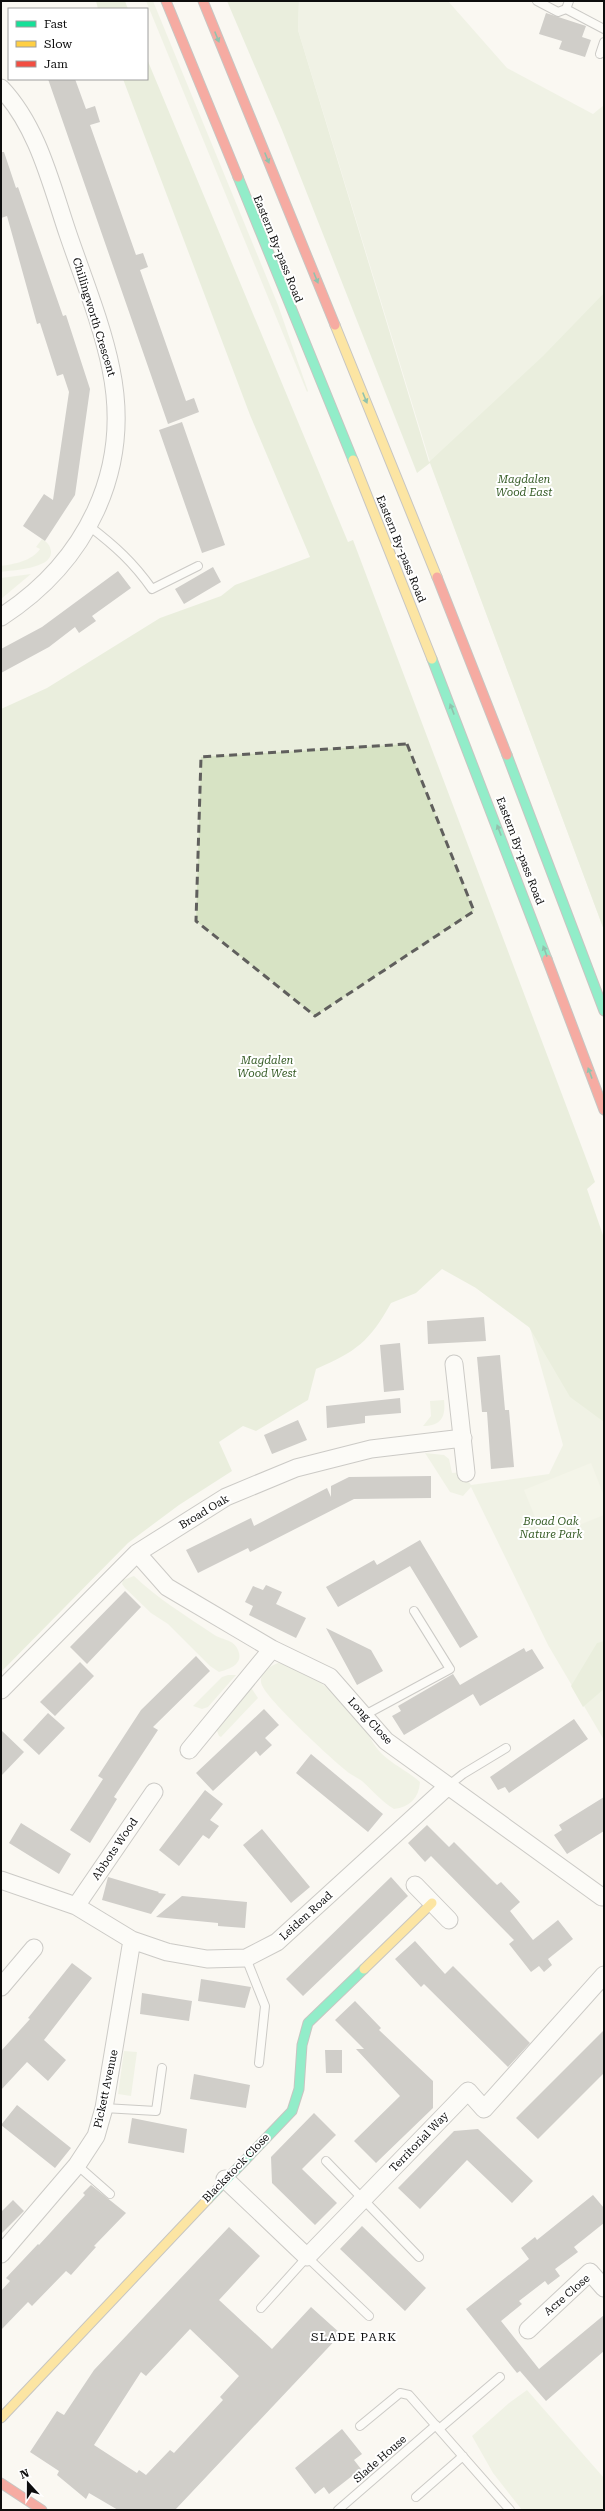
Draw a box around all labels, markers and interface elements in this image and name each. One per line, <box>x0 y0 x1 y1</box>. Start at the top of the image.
legend <box>8 8 148 80</box>
text: Fast <box>44 17 68 31</box>
one-way arrow <box>215 32 221 44</box>
text: Slow <box>44 37 72 51</box>
text: Jam <box>44 57 68 71</box>
one-way arrow <box>264 152 270 164</box>
street label: Eastern By-pass Road <box>251 194 305 304</box>
street label: Chillingworth Crescent <box>70 256 118 378</box>
one-way arrow <box>313 272 319 284</box>
one-way arrow <box>362 393 368 404</box>
park label: Magdalen Wood East <box>496 473 553 499</box>
street label: Eastern By-pass Road <box>374 494 428 604</box>
one-way arrow <box>448 702 454 714</box>
street label: Eastern By-pass Road <box>493 795 547 907</box>
one-way arrow <box>495 823 501 835</box>
one-way arrow <box>541 945 547 957</box>
park label: Magdalen Wood West <box>237 1054 298 1080</box>
one-way arrow <box>587 1067 593 1079</box>
street label: Broad Oak <box>177 1492 231 1532</box>
park label: Broad Oak Nature Park <box>519 1515 582 1541</box>
street label: Long Close <box>345 1695 395 1747</box>
street label: Abbots Wood <box>89 1815 141 1883</box>
street label: Leiden Road <box>277 1889 335 1943</box>
street label: Pickett Avenue <box>91 2049 121 2129</box>
street label: Territorial Way <box>387 2109 451 2175</box>
street label: Blackstock Close <box>200 2131 272 2205</box>
street label: Acre Close <box>541 2272 593 2318</box>
district label: SLADE PARK <box>311 2330 397 2344</box>
street label: Slade House <box>351 2432 409 2486</box>
north arrow <box>8 2463 48 2503</box>
text: N <box>18 2466 31 2482</box>

